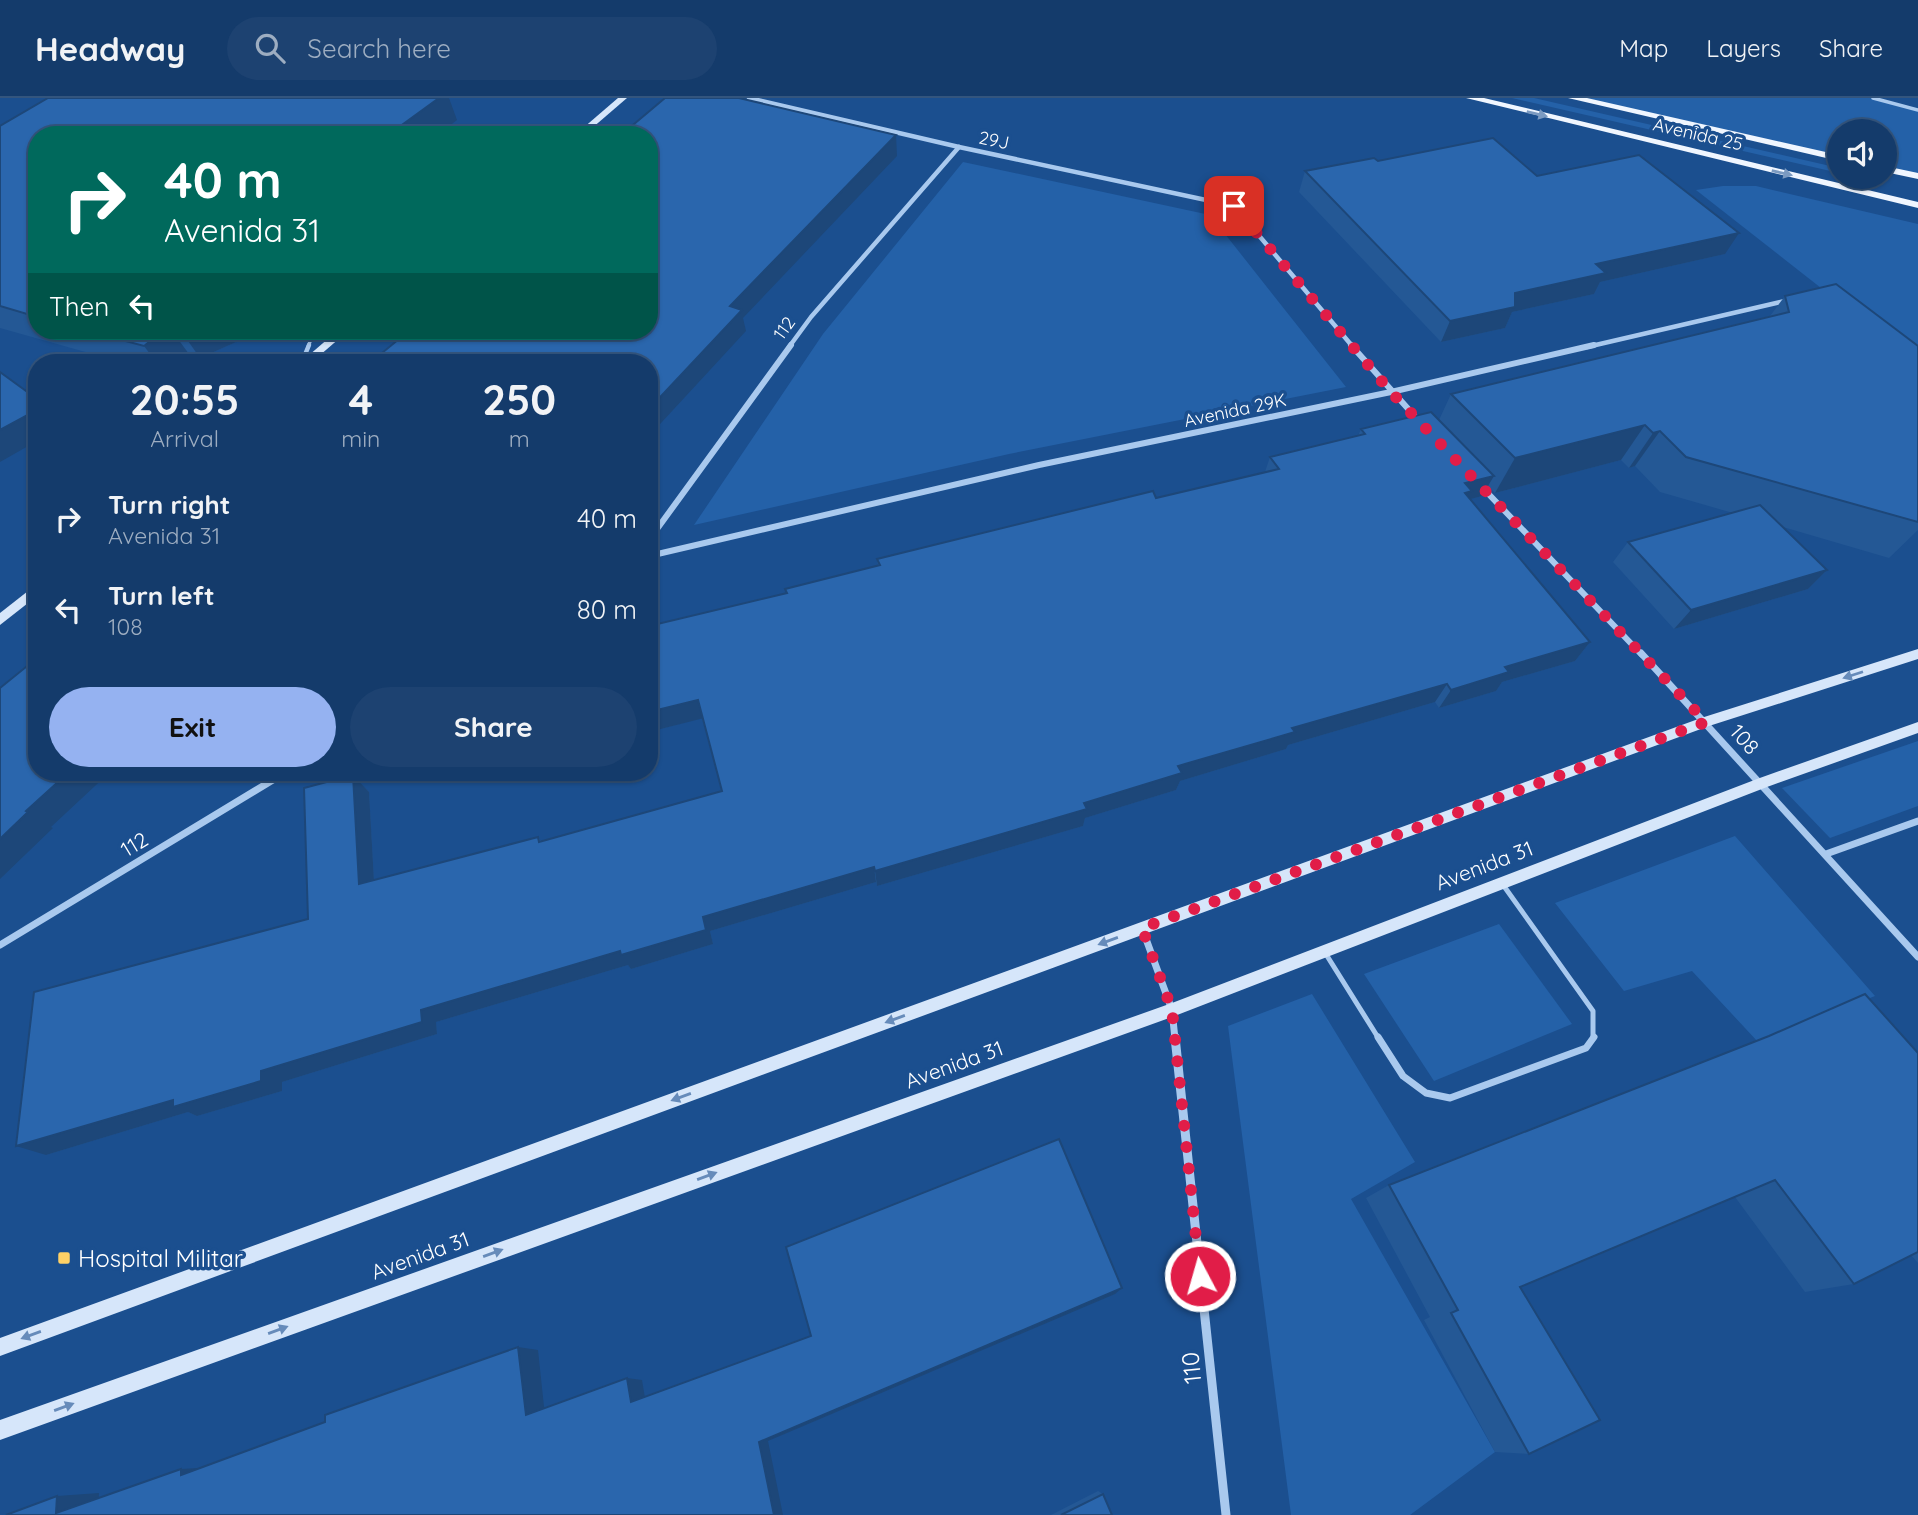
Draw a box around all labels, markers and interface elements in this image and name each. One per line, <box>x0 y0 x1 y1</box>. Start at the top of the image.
search box <box>227 17 717 80</box>
text: Headway <box>35 28 185 69</box>
icon: search <box>251 29 289 67</box>
text: Search here <box>307 32 451 65</box>
text: Map <box>1619 33 1668 63</box>
text: Layers <box>1706 33 1781 63</box>
text: Share <box>1819 33 1883 63</box>
one-way arrow <box>1526 109 1548 120</box>
street label: Avenida 25 <box>1651 113 1745 155</box>
map controls <box>1827 119 1897 189</box>
button: sound <box>1827 119 1897 189</box>
street label: 29J <box>977 126 1011 154</box>
text: 40 m <box>164 149 282 210</box>
icon: right <box>49 154 140 245</box>
one-way arrow <box>1771 167 1793 178</box>
pin <box>1204 176 1264 236</box>
icon: arrive <box>1215 187 1253 225</box>
text: Avenida 31 <box>164 210 320 250</box>
icon: left <box>123 287 161 325</box>
text: Then <box>49 290 109 323</box>
street label: 112 <box>768 312 800 344</box>
text: 20:55 <box>130 373 239 426</box>
text: 4 <box>348 373 373 426</box>
text: 250 <box>482 373 556 426</box>
street label: Avenida 29K <box>1182 388 1288 432</box>
text: Arrival <box>150 424 219 453</box>
text: min <box>341 424 380 453</box>
text: m <box>509 424 530 453</box>
text: Turn right <box>108 488 230 521</box>
icon: right <box>49 500 87 538</box>
text: 40 m <box>577 502 637 535</box>
text: Avenida 31 <box>108 521 220 550</box>
text: Turn left <box>108 579 215 612</box>
icon: left <box>49 591 87 629</box>
text: 80 m <box>577 593 637 626</box>
text: 108 <box>108 612 143 641</box>
one-way arrow <box>1842 670 1863 680</box>
button: Exit <box>49 687 336 767</box>
button: Share <box>350 687 637 767</box>
street label: 108 <box>1725 719 1765 759</box>
street label: 112 <box>116 826 152 862</box>
street label: Avenida 31 <box>1432 835 1536 895</box>
one-way arrow <box>1098 936 1119 947</box>
one-way arrow <box>884 1014 905 1025</box>
street label: Avenida 31 <box>901 1034 1007 1094</box>
one-way arrow <box>670 1092 691 1103</box>
one-way arrow <box>696 1170 717 1181</box>
street label: Avenida 31 <box>367 1225 473 1285</box>
position arrow <box>1163 1239 1237 1313</box>
place label: Hospital Militar <box>78 1243 243 1273</box>
one-way arrow <box>482 1247 503 1258</box>
marker: Hospital Militar <box>56 1250 72 1266</box>
one-way arrow <box>268 1324 289 1335</box>
one-way arrow <box>21 1330 42 1341</box>
street label: 110 <box>1174 1350 1208 1386</box>
one-way arrow <box>54 1401 75 1412</box>

